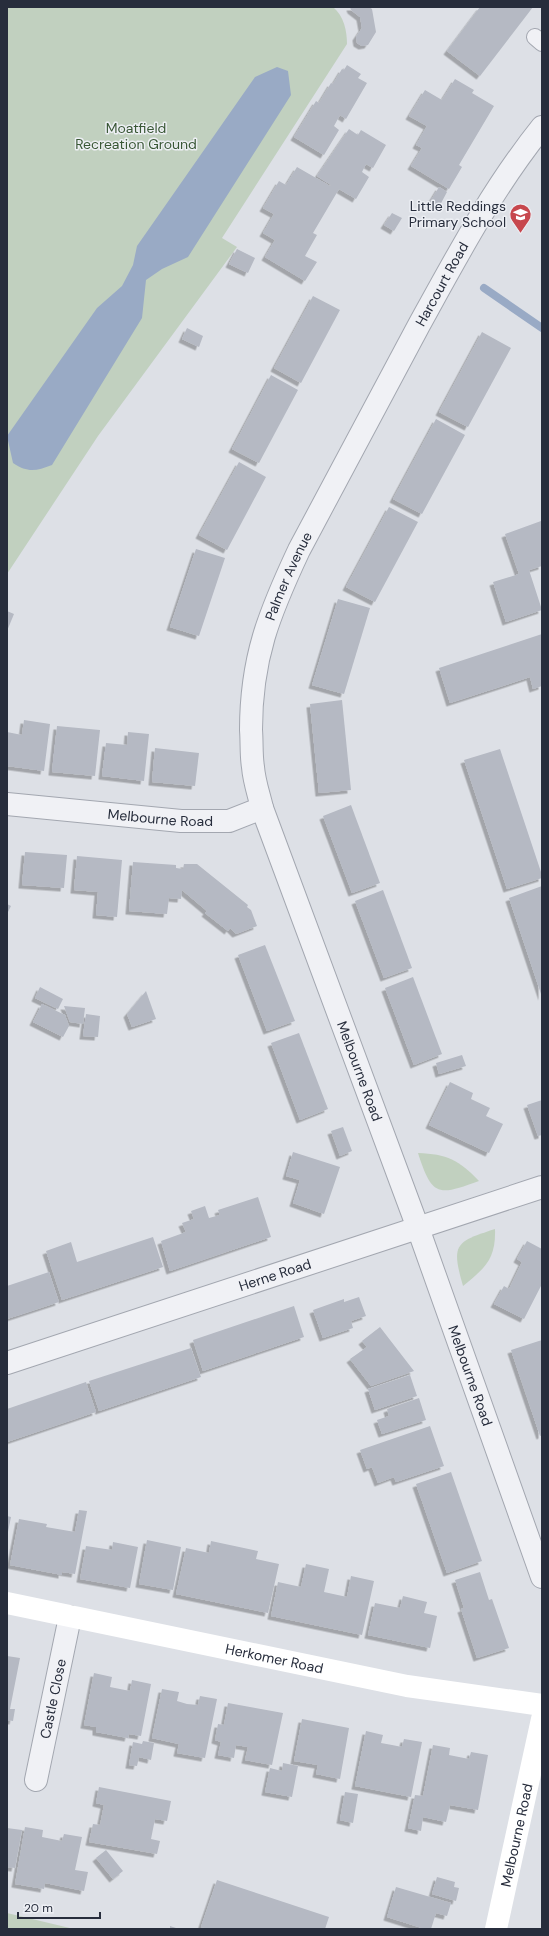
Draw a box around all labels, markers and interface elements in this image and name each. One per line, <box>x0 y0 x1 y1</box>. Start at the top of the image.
park label: Moatfield Recreation Ground <box>75 119 197 153</box>
place label: Little Reddings Primary School <box>409 197 506 231</box>
school or university icon: Little Reddings Primary School <box>508 201 534 234</box>
street label: Harcourt Road <box>411 239 472 329</box>
street label: Palmer Avenue <box>261 529 316 623</box>
street label: Melbourne Road <box>107 805 213 830</box>
street label: Melbourne Road <box>333 1019 387 1124</box>
street label: Herne Road <box>236 1255 313 1295</box>
street label: Melbourne Road <box>444 1323 497 1428</box>
street label: Herkomer Road <box>224 1640 325 1677</box>
street label: Castle Close <box>36 1657 70 1740</box>
street label: Melbourne Road <box>496 1782 537 1889</box>
scale bar <box>18 1894 100 1920</box>
text: 20 m <box>24 1900 53 1916</box>

